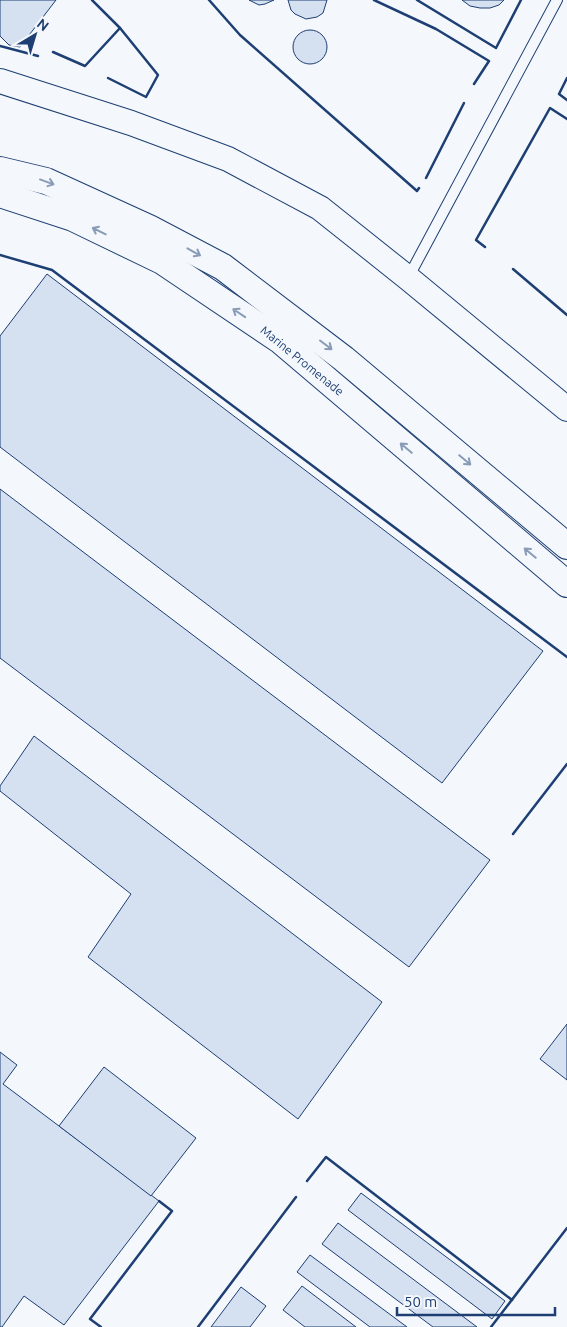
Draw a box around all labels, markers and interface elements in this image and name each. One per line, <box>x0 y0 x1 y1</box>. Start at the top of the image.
north arrow <box>10 10 60 60</box>
text: N <box>34 15 52 34</box>
one-way arrow <box>39 178 54 187</box>
one-way arrow <box>92 225 107 235</box>
one-way arrow <box>186 247 200 257</box>
one-way arrow <box>232 308 246 318</box>
street label: Marine Promenade <box>258 323 346 398</box>
one-way arrow <box>319 340 332 351</box>
one-way arrow <box>400 442 413 453</box>
one-way arrow <box>458 455 471 466</box>
one-way arrow <box>524 548 537 559</box>
scale bar <box>397 1284 554 1316</box>
text: 50 m <box>404 1293 437 1310</box>

